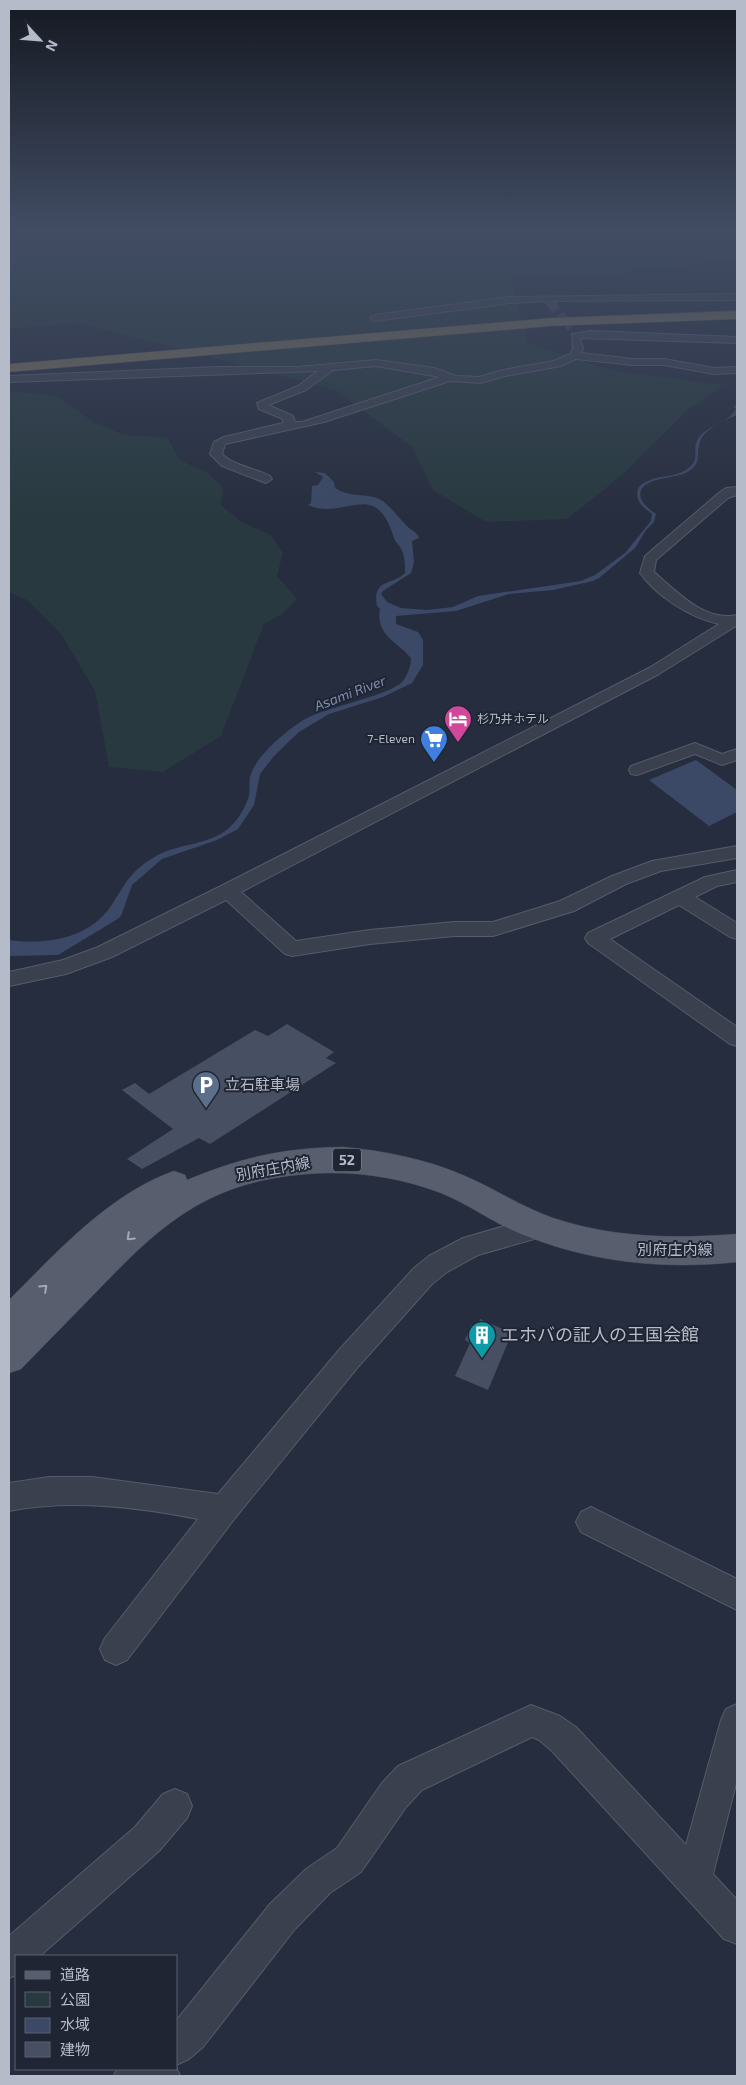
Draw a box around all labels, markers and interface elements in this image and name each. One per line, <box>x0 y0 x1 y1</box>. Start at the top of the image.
north arrow <box>15 15 65 65</box>
text: N <box>42 38 62 54</box>
water label: Asami River <box>311 671 388 714</box>
hotel icon: 杉乃井ホテル <box>443 704 473 743</box>
place label: 杉乃井ホテル <box>477 711 549 725</box>
supermarket icon: 7-Eleven <box>419 724 449 763</box>
place label: 7-Eleven <box>367 731 415 745</box>
parking icon: 立石駐車場 <box>191 1070 221 1109</box>
place label: 立石駐車場 <box>225 1075 300 1093</box>
road number: 52 <box>333 1148 361 1172</box>
street label: 別府庄内線 <box>234 1153 311 1183</box>
one-way arrow <box>127 1231 136 1240</box>
street label: 別府庄内線 <box>637 1240 713 1258</box>
one-way arrow <box>38 1285 47 1294</box>
building icon: エホバの証人の王国会館 <box>467 1320 497 1359</box>
place label: エホバの証人の王国会館 <box>501 1323 699 1345</box>
legend <box>15 1955 178 2070</box>
text: 道路 <box>60 1965 90 1983</box>
text: 公園 <box>60 1990 90 2008</box>
text: 水域 <box>60 2015 90 2033</box>
text: 建物 <box>60 2040 90 2058</box>

